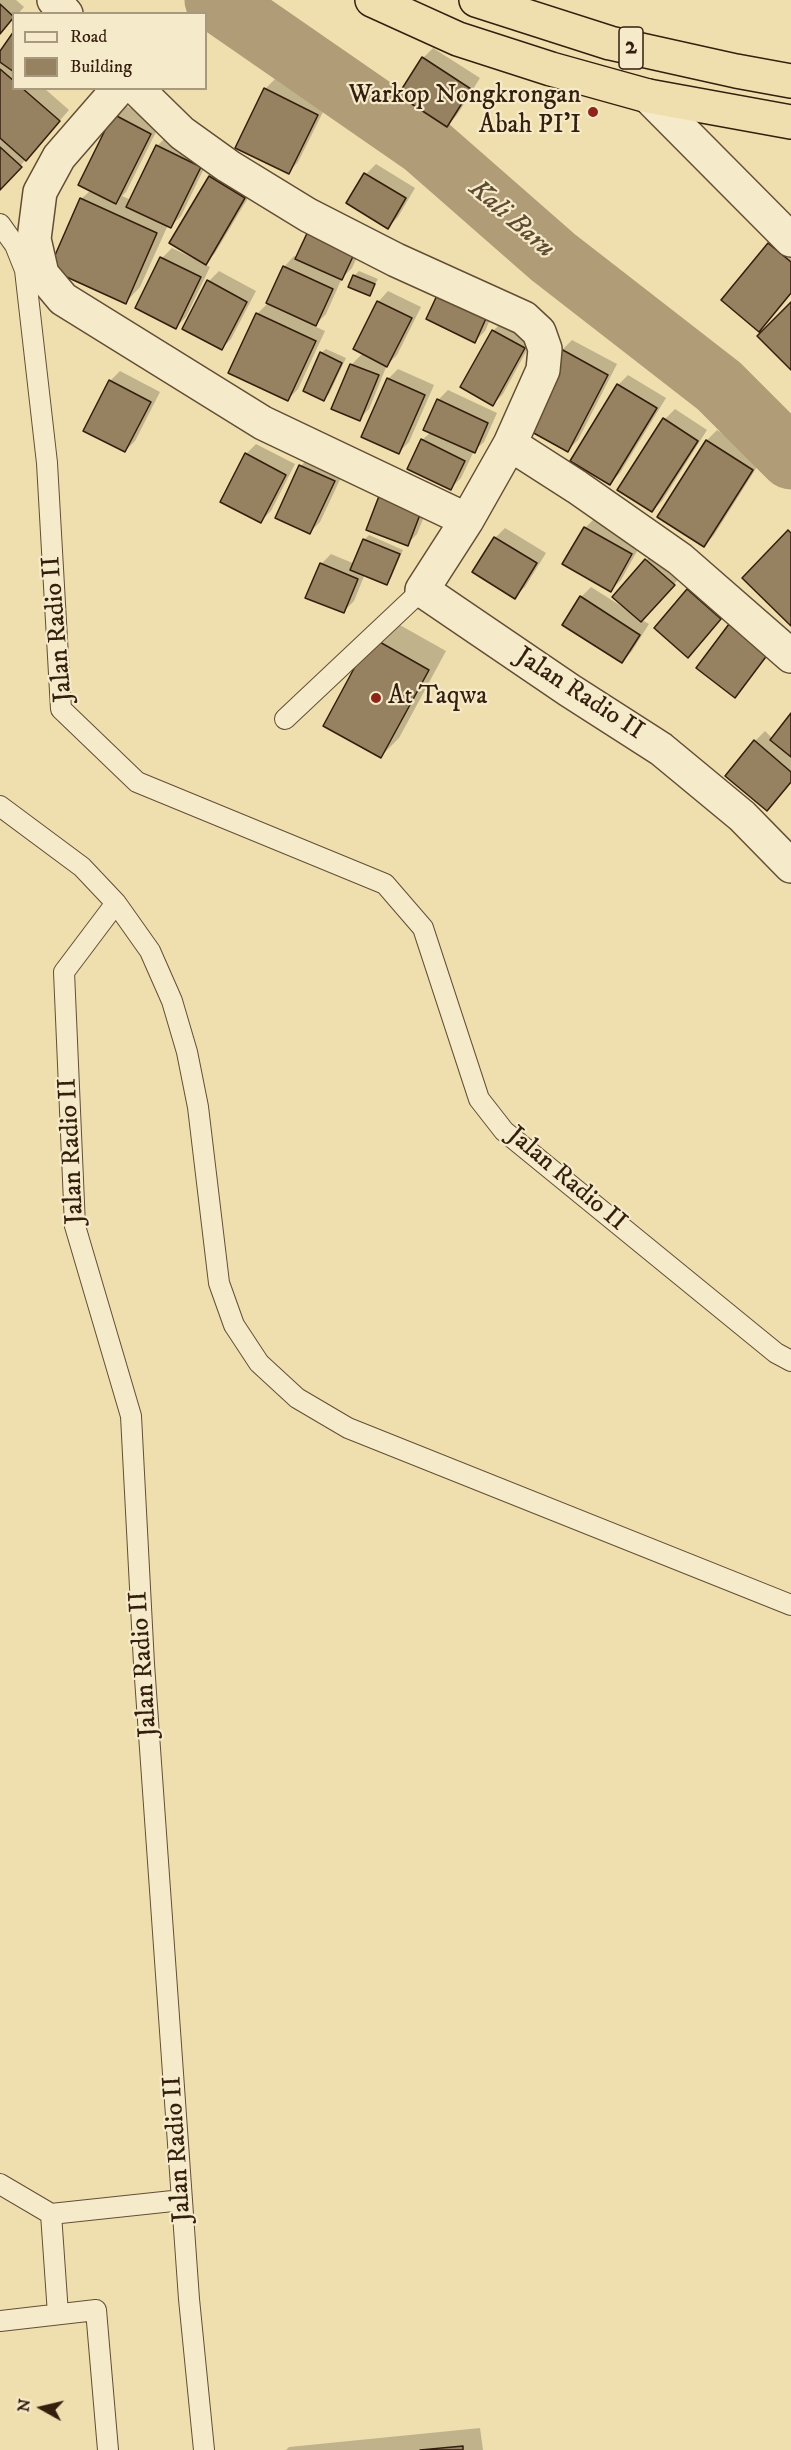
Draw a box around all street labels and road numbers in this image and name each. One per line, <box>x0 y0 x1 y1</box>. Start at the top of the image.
road number: 2 <box>619 27 643 69</box>
street label: Jalan Radio II <box>37 555 81 703</box>
street label: Jalan Radio II <box>509 642 649 748</box>
street label: Jalan Radio II <box>54 1077 92 1225</box>
street label: Jalan Radio II <box>500 1121 632 1239</box>
street label: Jalan Radio II <box>124 1590 166 1738</box>
street label: Jalan Radio II <box>158 2075 200 2223</box>

